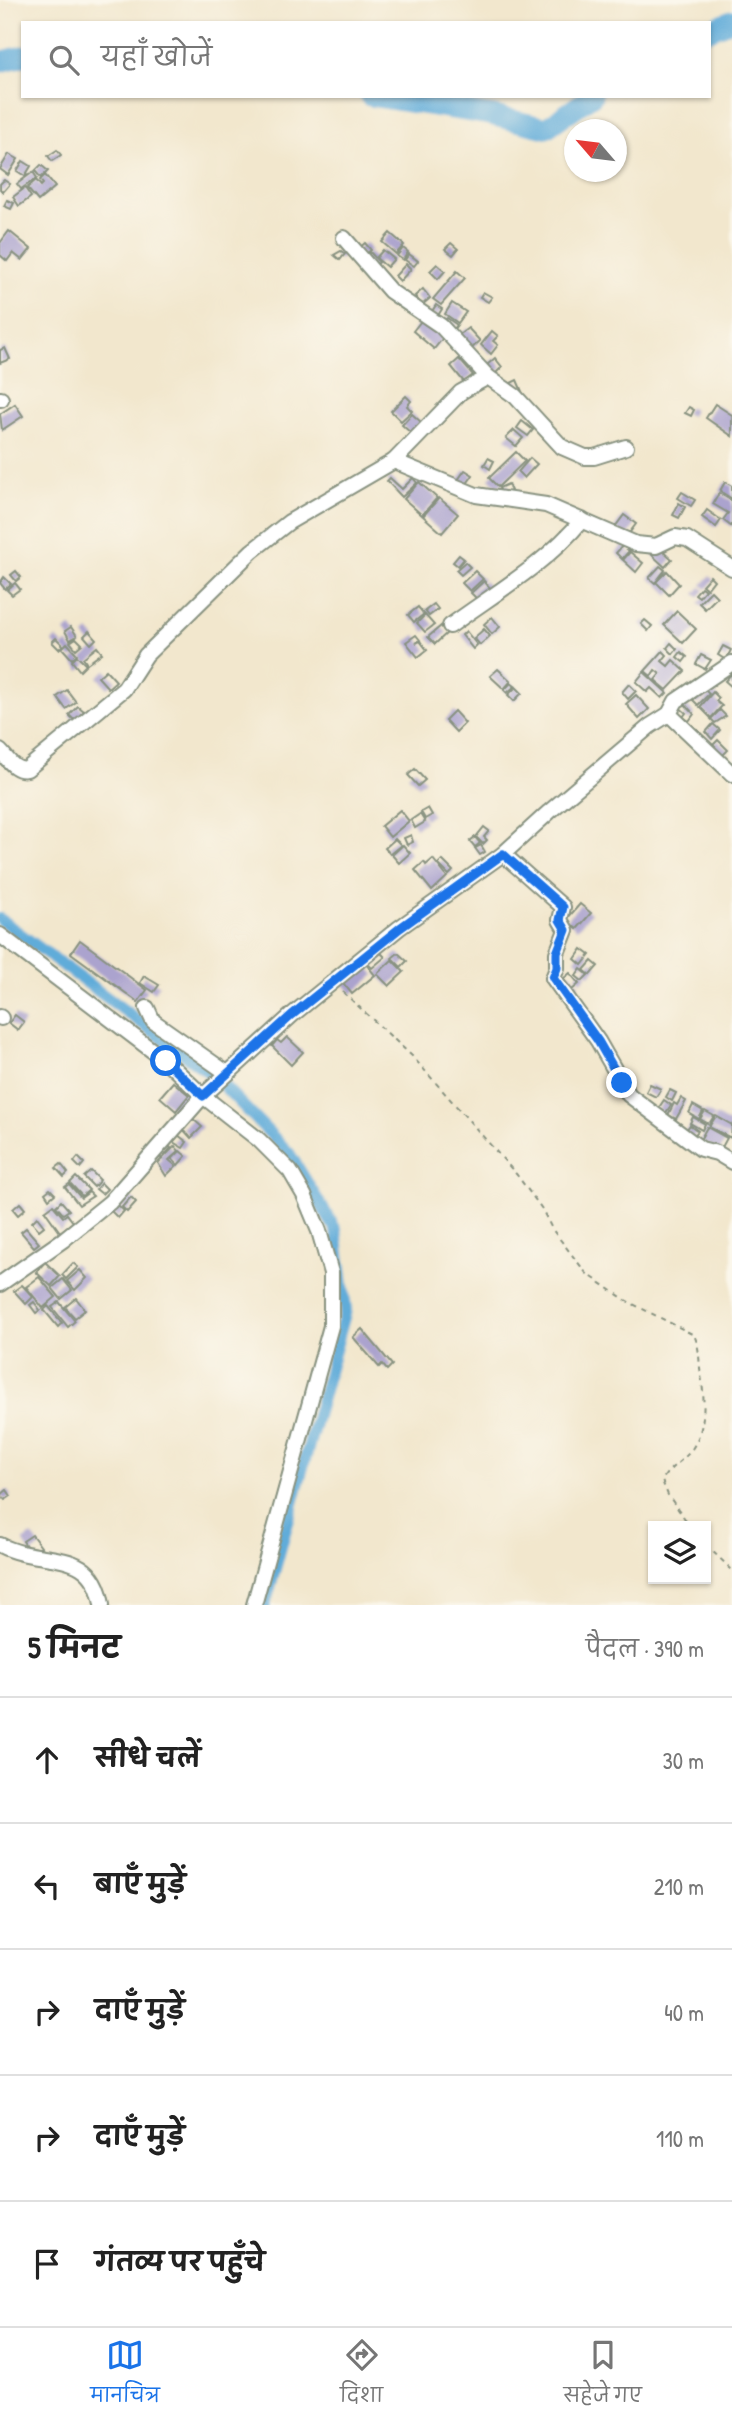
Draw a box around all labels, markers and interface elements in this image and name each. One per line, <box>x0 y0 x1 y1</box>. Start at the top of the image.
search box <box>21 21 711 98</box>
text: यहाँ खोजें <box>101 39 212 74</box>
icon: search <box>45 41 83 79</box>
north arrow <box>564 119 627 182</box>
route start <box>150 1045 181 1076</box>
route end <box>606 1067 637 1098</box>
map controls <box>648 1521 711 1584</box>
button: layers <box>648 1521 711 1584</box>
text: 5 मिनट <box>28 1627 120 1667</box>
text: पैदल · 390 m <box>586 1633 704 1664</box>
text: सीधे चलें <box>95 1740 201 1775</box>
icon: ahead <box>28 1741 66 1779</box>
text: 30 m <box>662 1745 704 1776</box>
text: बाएँ मुड़ें <box>95 1866 186 1901</box>
icon: left <box>28 1867 66 1905</box>
text: 210 m <box>654 1871 704 1902</box>
text: दाएँ मुड़ें <box>95 1992 185 2027</box>
icon: right <box>28 1993 66 2031</box>
text: 40 m <box>664 1997 704 2028</box>
text: दाएँ मुड़ें <box>95 2118 185 2153</box>
icon: right <box>28 2119 66 2157</box>
text: 110 m <box>656 2123 704 2154</box>
text: गंतव्य पर पहुँचे <box>95 2244 265 2279</box>
icon: arrive <box>28 2245 66 2283</box>
tab: मानचित्र <box>90 2336 160 2416</box>
tab: दिशा <box>340 2336 383 2416</box>
tab: सहेजे गए <box>563 2336 642 2416</box>

